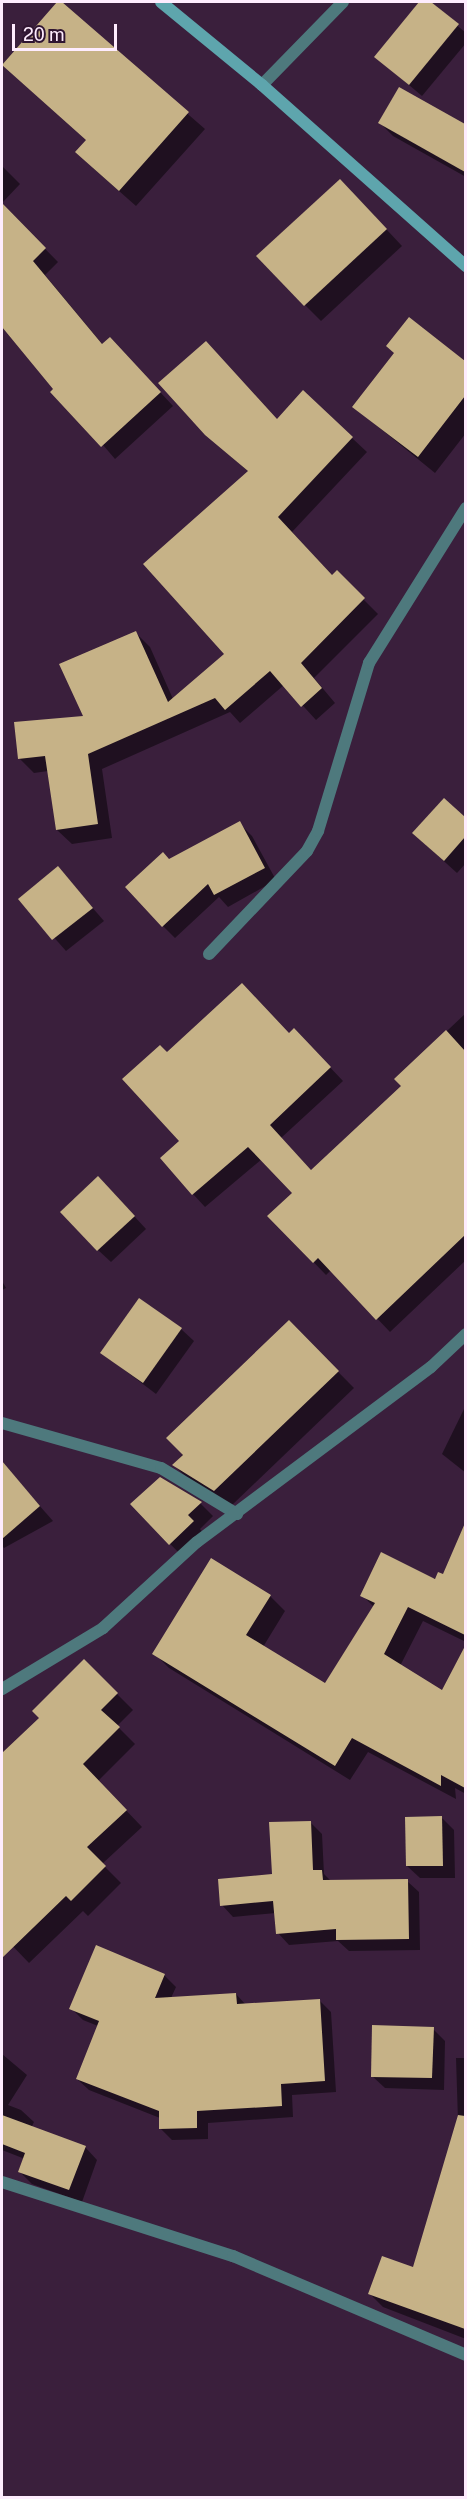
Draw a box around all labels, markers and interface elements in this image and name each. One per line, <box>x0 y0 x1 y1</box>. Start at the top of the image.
scale bar <box>15 12 120 50</box>
text: 20 m <box>23 24 65 45</box>

